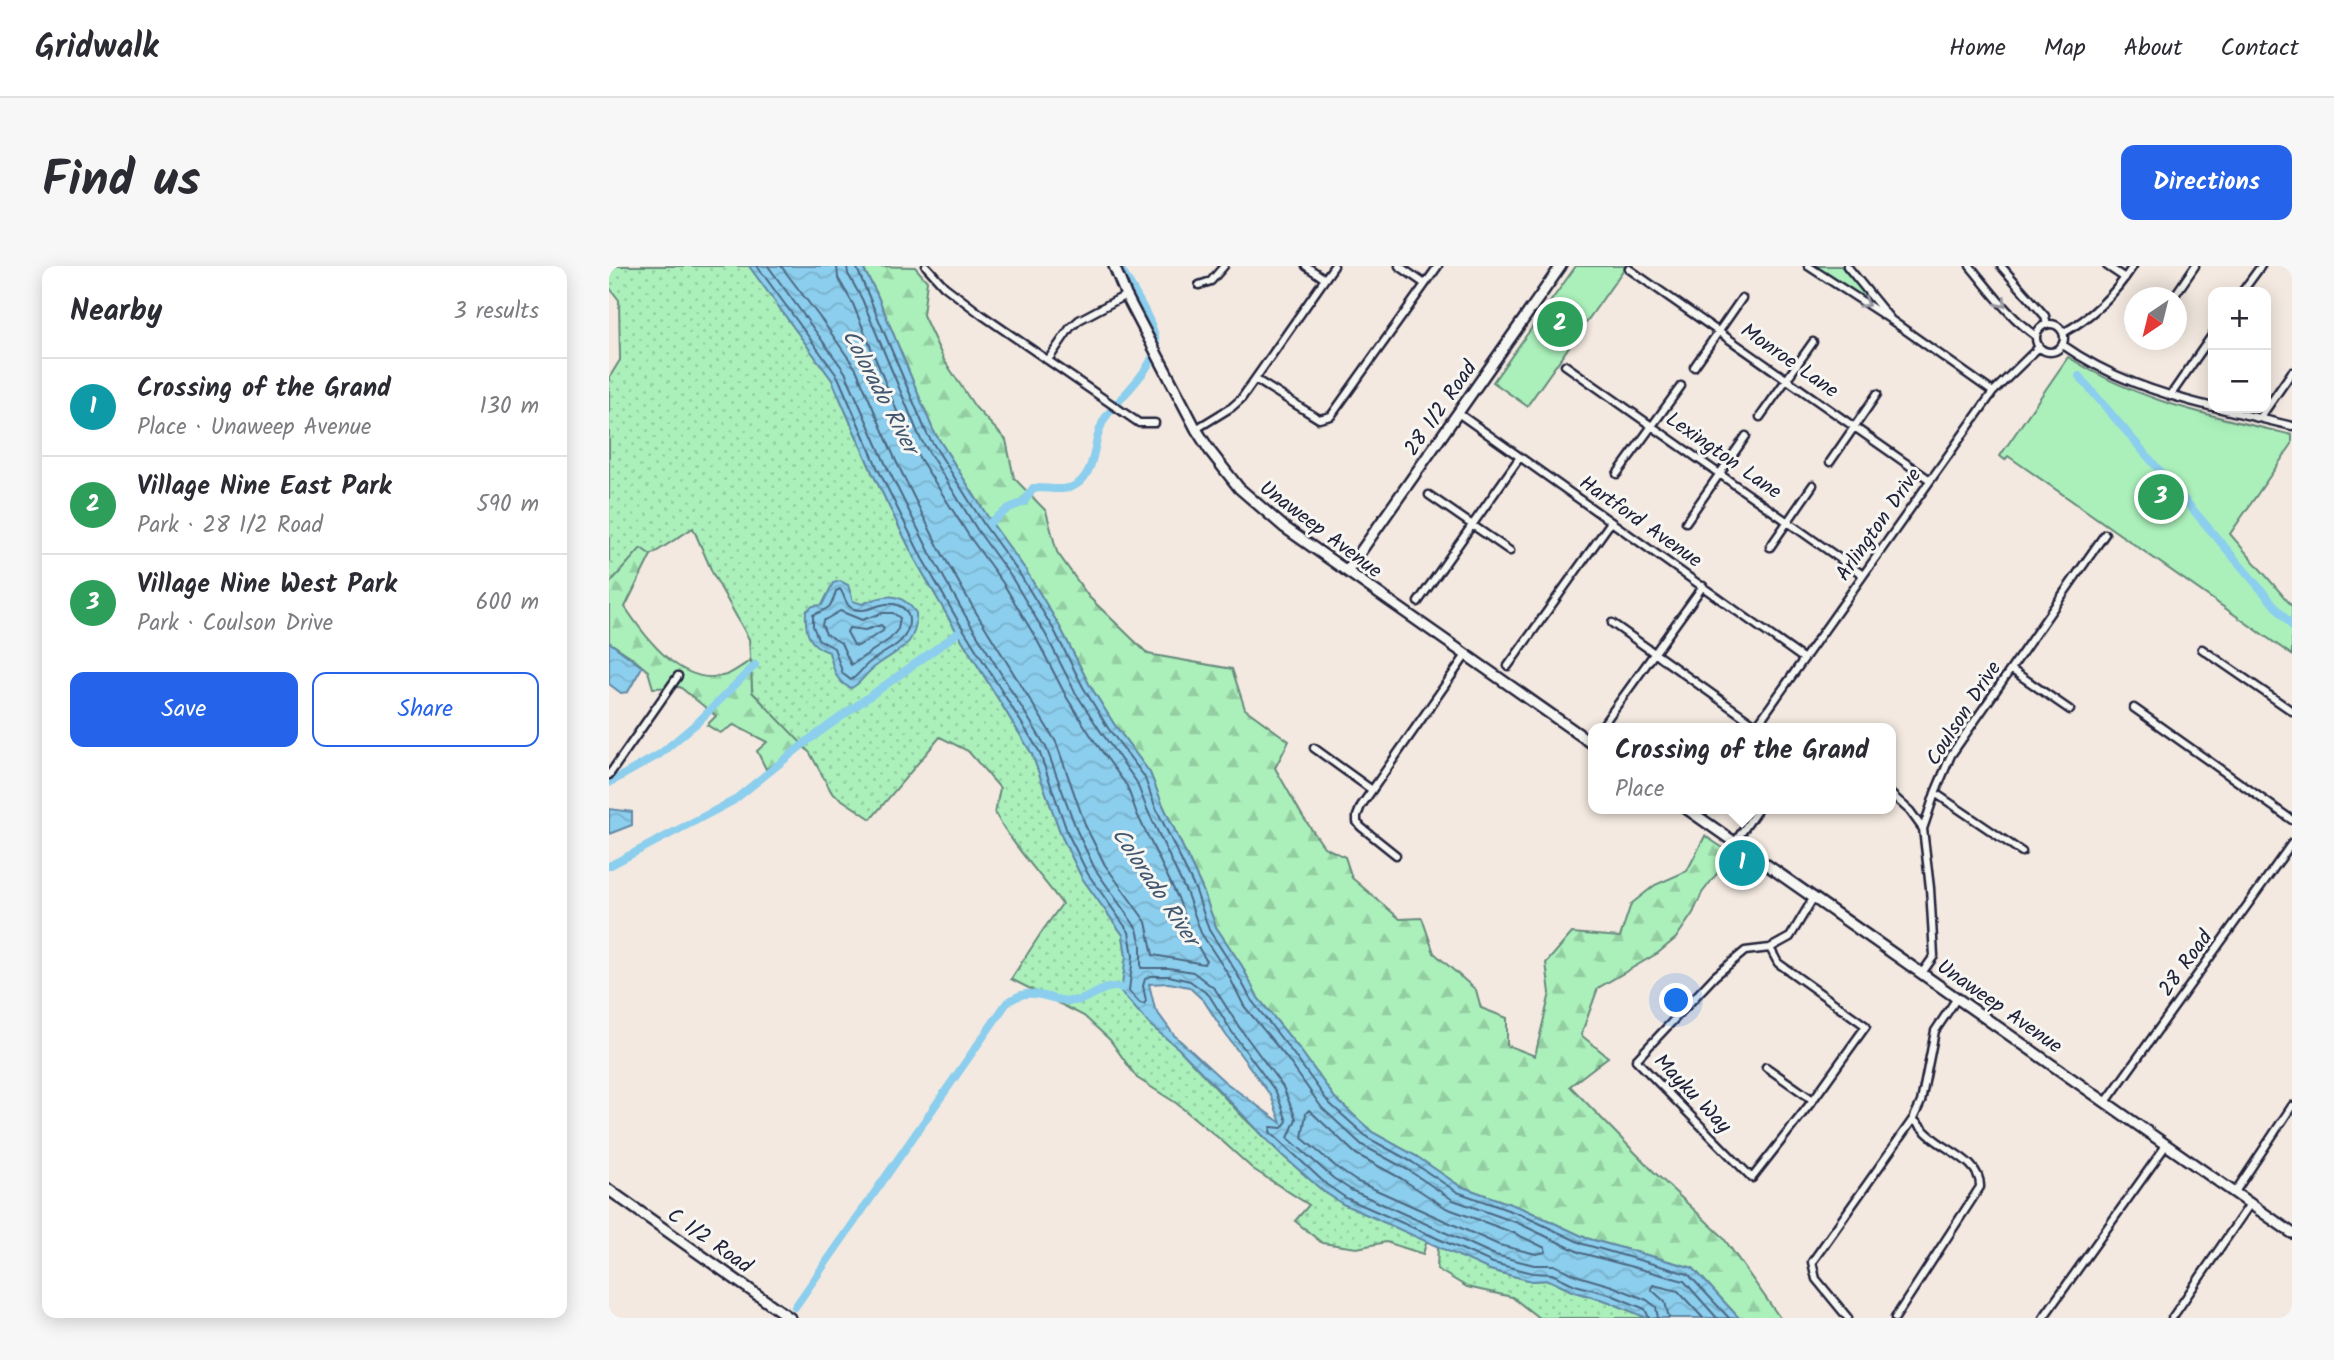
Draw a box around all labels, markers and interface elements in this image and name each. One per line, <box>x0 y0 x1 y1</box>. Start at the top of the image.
text: Gridwalk <box>35 22 158 75</box>
text: Home <box>1949 29 2006 68</box>
text: Map <box>2044 29 2086 68</box>
text: About <box>2124 29 2182 68</box>
text: Contact <box>2220 29 2299 68</box>
text: Find us <box>42 143 200 221</box>
button: Directions <box>2121 145 2292 220</box>
north arrow <box>2124 287 2187 350</box>
map controls <box>2208 287 2271 413</box>
button: + <box>2208 287 2271 350</box>
text: Nearby <box>70 288 162 336</box>
text: 3 results <box>453 294 539 330</box>
one-way arrow <box>1993 294 2006 307</box>
one-way arrow <box>1857 295 1870 308</box>
pin: 2 <box>1537 298 1583 350</box>
street label: Monroe Lane <box>1733 315 1846 408</box>
water label: Colorado River <box>831 323 929 464</box>
button: − <box>2208 350 2271 413</box>
street label: 28 1/2 Road <box>1396 354 1487 463</box>
text: Crossing of the Grand <box>137 368 391 410</box>
text: 1 <box>90 389 96 425</box>
text: 130 m <box>480 389 539 425</box>
street label: Lexington Lane <box>1658 404 1788 509</box>
text: Place · Unaweep Avenue <box>137 410 371 446</box>
street label: Arlington Drive <box>1828 461 1931 588</box>
text: Village Nine East Park <box>137 466 391 508</box>
street label: Hartford Avenue <box>1572 467 1709 577</box>
pin: 3 <box>2138 471 2184 523</box>
street label: Unaweep Avenue <box>1251 473 1389 588</box>
text: 2 <box>86 487 100 523</box>
text: 590 m <box>476 487 539 523</box>
text: Park · 28 1/2 Road <box>137 508 323 544</box>
text: Village Nine West Park <box>137 564 397 606</box>
text: 3 <box>87 585 99 621</box>
text: 600 m <box>476 585 539 621</box>
text: Park · Coulson Drive <box>137 606 333 642</box>
street label: Coulson Drive <box>1918 654 2011 773</box>
button: Save <box>70 672 298 747</box>
button: Share <box>312 672 539 747</box>
popup <box>1588 723 1896 814</box>
text: Crossing of the Grand <box>1615 730 1869 772</box>
text: Place <box>1615 772 1664 808</box>
water label: Colorado River <box>1101 821 1210 957</box>
pin: 1 <box>1719 837 1765 889</box>
street label: 28 Road <box>2151 923 2222 1004</box>
street label: Unaweep Avenue <box>1929 952 2069 1063</box>
your location <box>1659 983 1693 1017</box>
street label: Mayku Way <box>1645 1046 1739 1142</box>
street label: C 1/2 Road <box>660 1200 759 1283</box>

